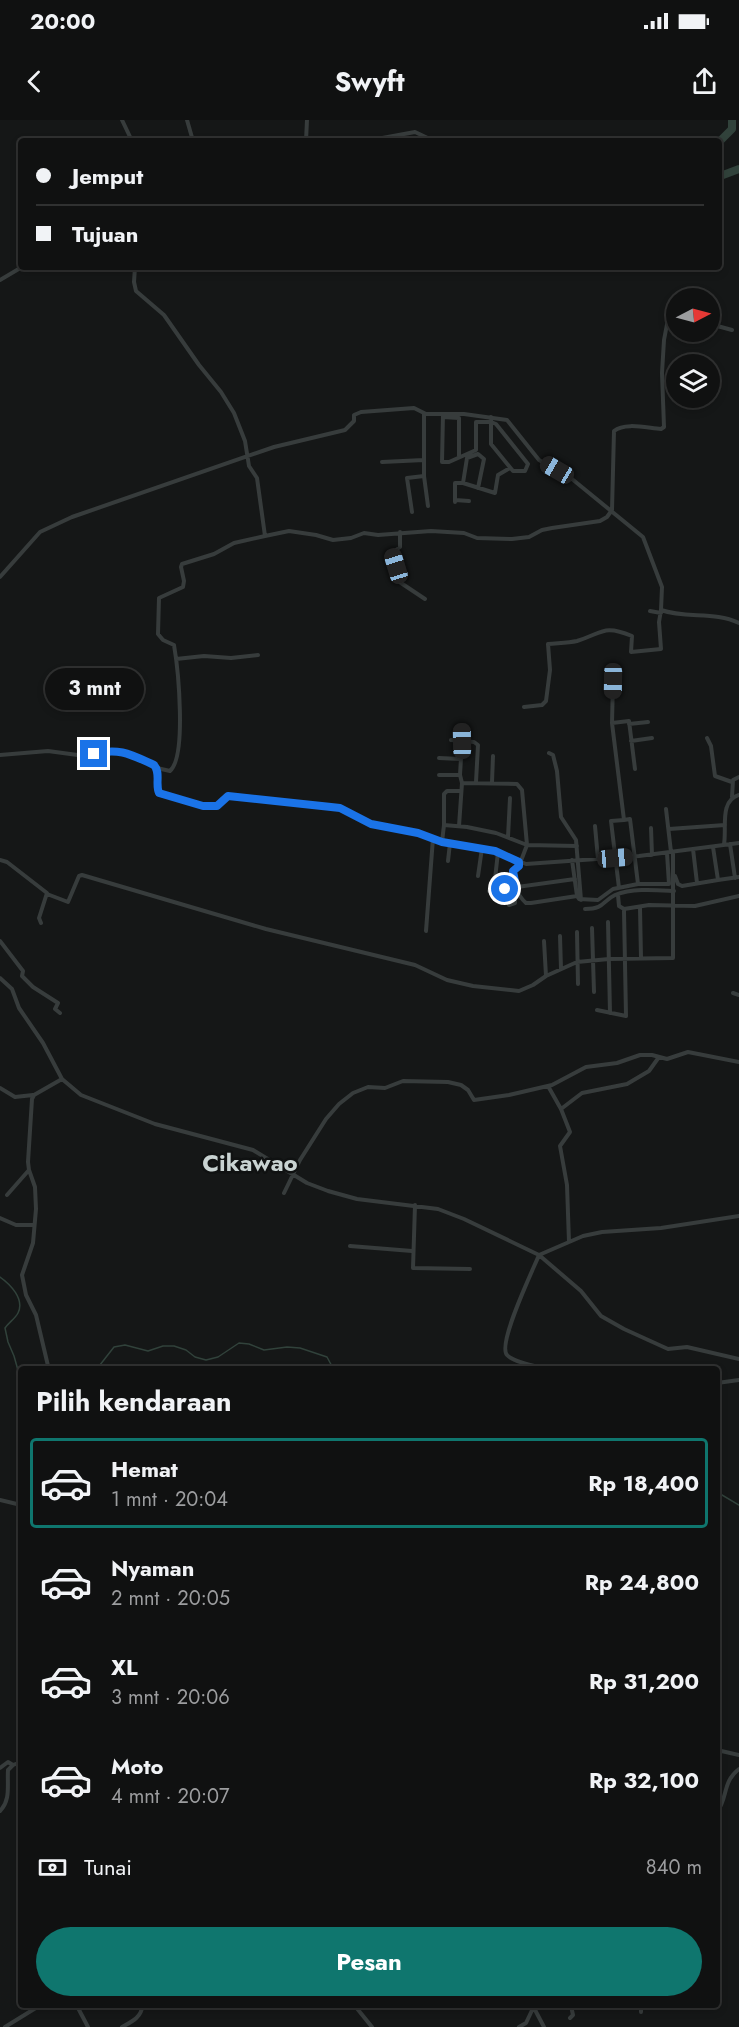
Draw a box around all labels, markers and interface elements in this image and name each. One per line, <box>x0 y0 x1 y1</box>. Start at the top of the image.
text: 20:00 <box>30 5 95 37</box>
text: Swyft <box>334 62 405 101</box>
icon: back <box>18 65 51 98</box>
icon: share <box>688 65 721 98</box>
text: Jemput <box>72 160 143 192</box>
text: Tujuan <box>72 218 138 250</box>
north arrow <box>666 288 720 342</box>
map controls <box>666 288 720 408</box>
button: layers <box>666 354 720 408</box>
car <box>537 453 577 487</box>
car <box>382 546 410 586</box>
car <box>604 663 622 699</box>
callout: 3 mnt <box>44 667 144 709</box>
text: 3 mnt <box>68 674 121 703</box>
car <box>453 723 471 759</box>
route end <box>80 740 107 767</box>
car <box>596 847 634 869</box>
route start <box>491 875 518 902</box>
district label: Cikawao <box>202 1145 298 1180</box>
text: Pilih kendaraan <box>36 1382 232 1421</box>
text: Hemat <box>111 1453 178 1485</box>
icon: car <box>39 1456 93 1510</box>
text: Rp 18,400 <box>588 1467 699 1499</box>
text: 1 mnt · 20:04 <box>111 1485 228 1514</box>
text: Nyaman <box>111 1552 194 1584</box>
icon: car <box>39 1555 93 1609</box>
text: Rp 24,800 <box>585 1566 699 1598</box>
text: 2 mnt · 20:05 <box>111 1584 230 1613</box>
text: XL <box>111 1651 138 1683</box>
icon: car <box>39 1654 93 1708</box>
text: Rp 31,200 <box>589 1665 699 1697</box>
text: 3 mnt · 20:06 <box>111 1683 230 1712</box>
text: Moto <box>111 1750 164 1782</box>
icon: car <box>39 1753 93 1807</box>
text: Rp 32,100 <box>589 1764 699 1796</box>
text: 4 mnt · 20:07 <box>111 1782 229 1811</box>
icon: cash <box>36 1851 69 1884</box>
text: Tunai <box>84 1851 132 1883</box>
text: 840 m <box>646 1853 702 1882</box>
button: Pesan <box>36 1927 702 1996</box>

